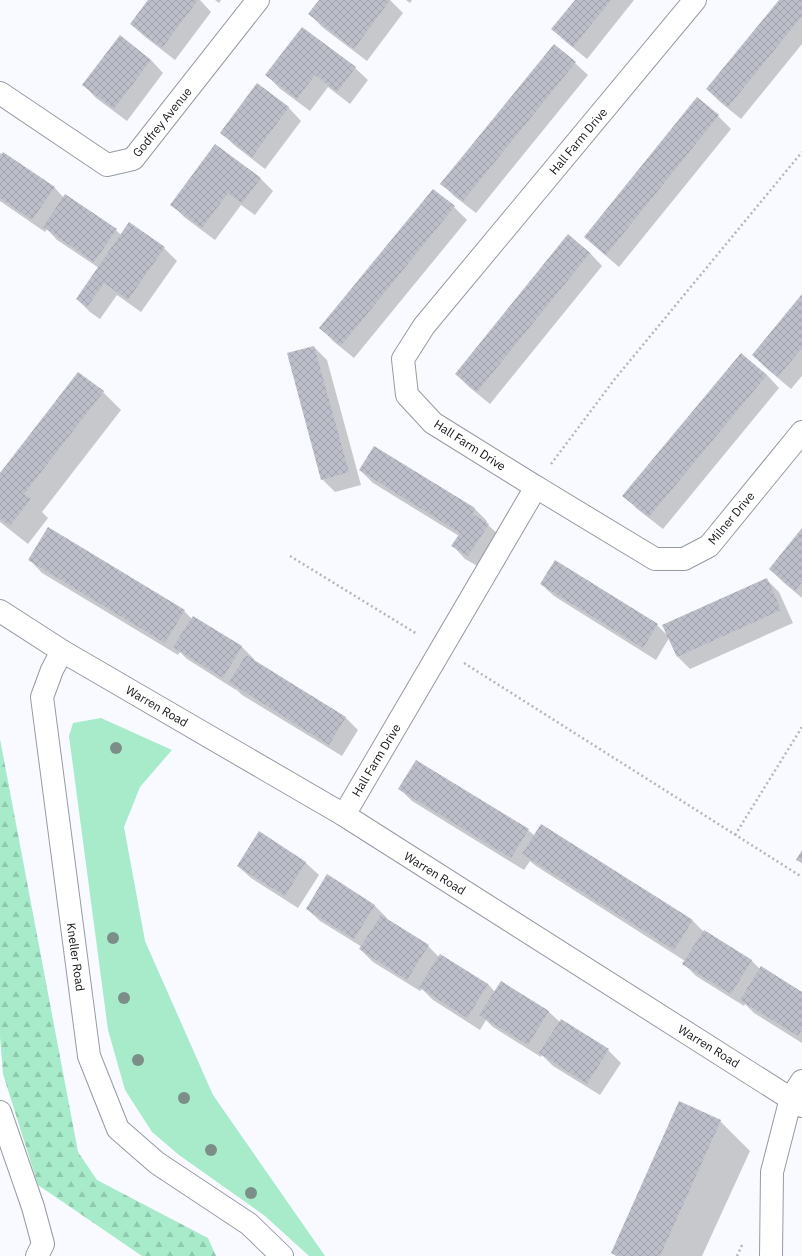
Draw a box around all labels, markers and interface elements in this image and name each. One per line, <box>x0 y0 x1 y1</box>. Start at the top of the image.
street label: Godfrey Avenue <box>129 84 195 160</box>
street label: Hall Farm Drive <box>546 104 610 177</box>
street label: Hall Farm Drive <box>431 416 509 474</box>
street label: Milner Drive <box>705 488 758 548</box>
street label: Warren Road <box>123 682 191 730</box>
street label: Hall Farm Drive <box>348 720 404 799</box>
street label: Warren Road <box>402 848 468 898</box>
street label: Kneller Road <box>64 922 88 992</box>
street label: Warren Road <box>676 1021 742 1071</box>

